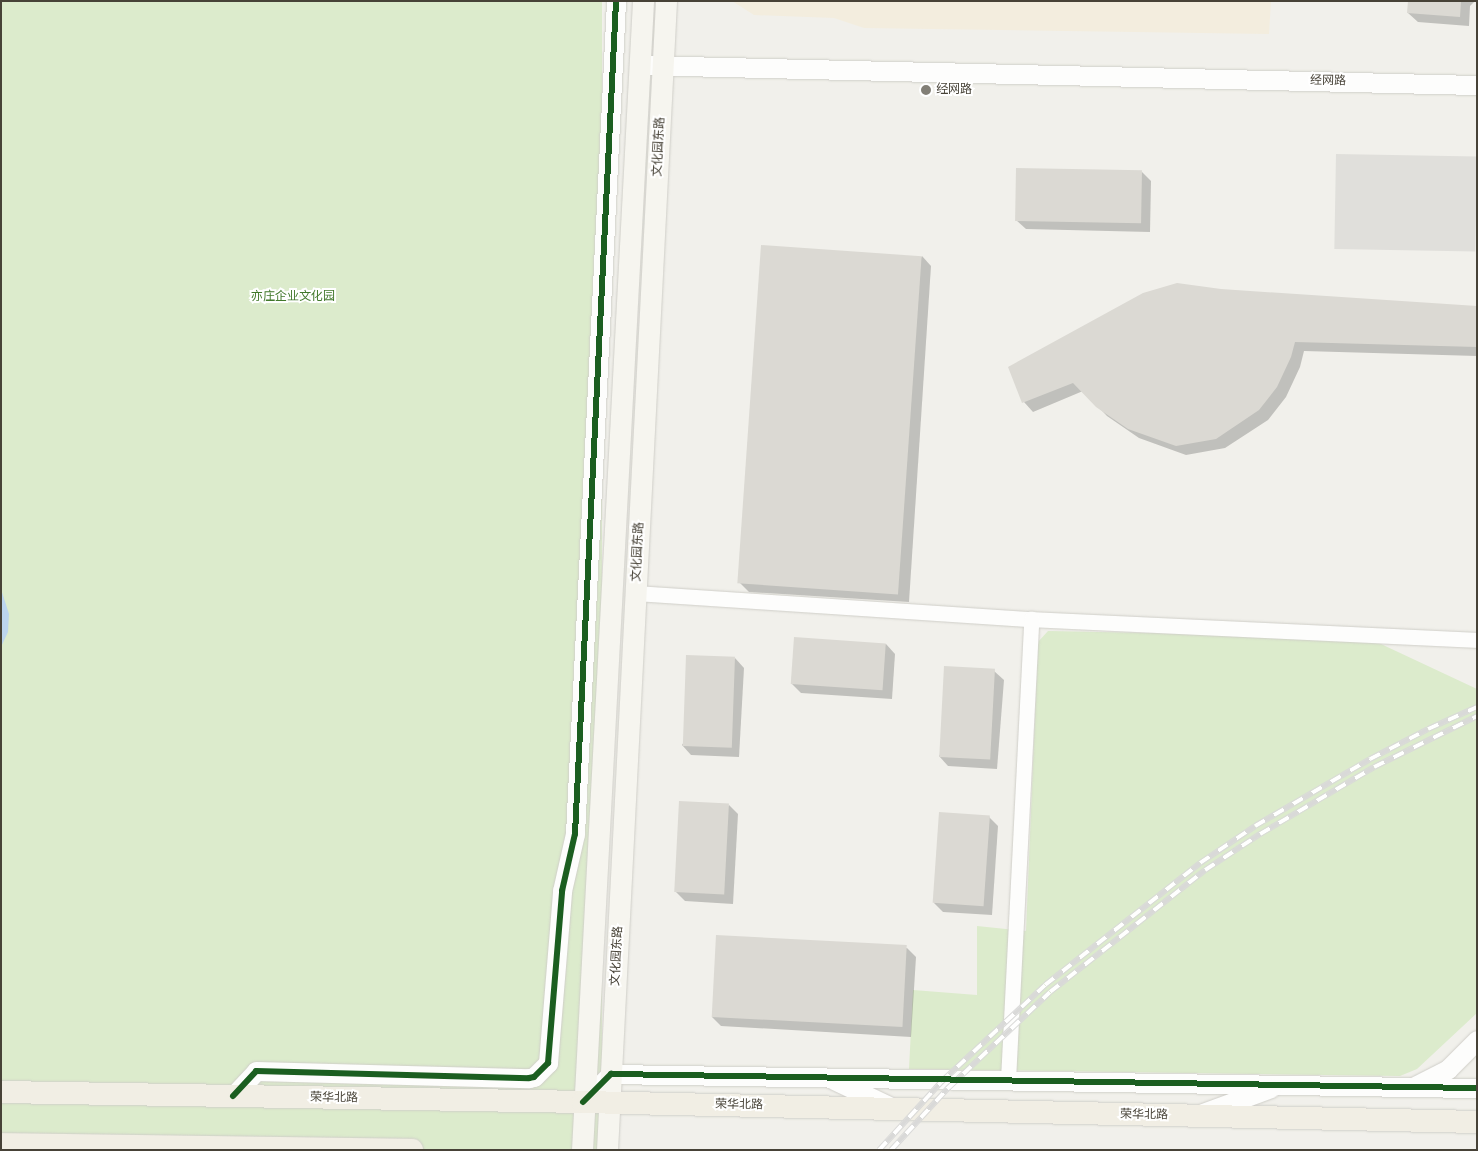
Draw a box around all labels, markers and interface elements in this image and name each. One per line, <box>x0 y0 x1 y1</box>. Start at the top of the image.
street label: 经网路 <box>1310 73 1346 89</box>
place label: 经网路 <box>936 83 972 97</box>
marker: 经网路 <box>920 84 932 96</box>
street label: 文化园东路 <box>650 117 668 177</box>
park label: 亦庄企业文化园 <box>251 290 335 304</box>
street label: 文化园东路 <box>629 522 647 582</box>
street label: 文化园东路 <box>608 926 626 986</box>
street label: 荣华北路 <box>310 1090 358 1106</box>
street label: 荣华北路 <box>715 1097 763 1113</box>
street label: 荣华北路 <box>1120 1107 1168 1123</box>

